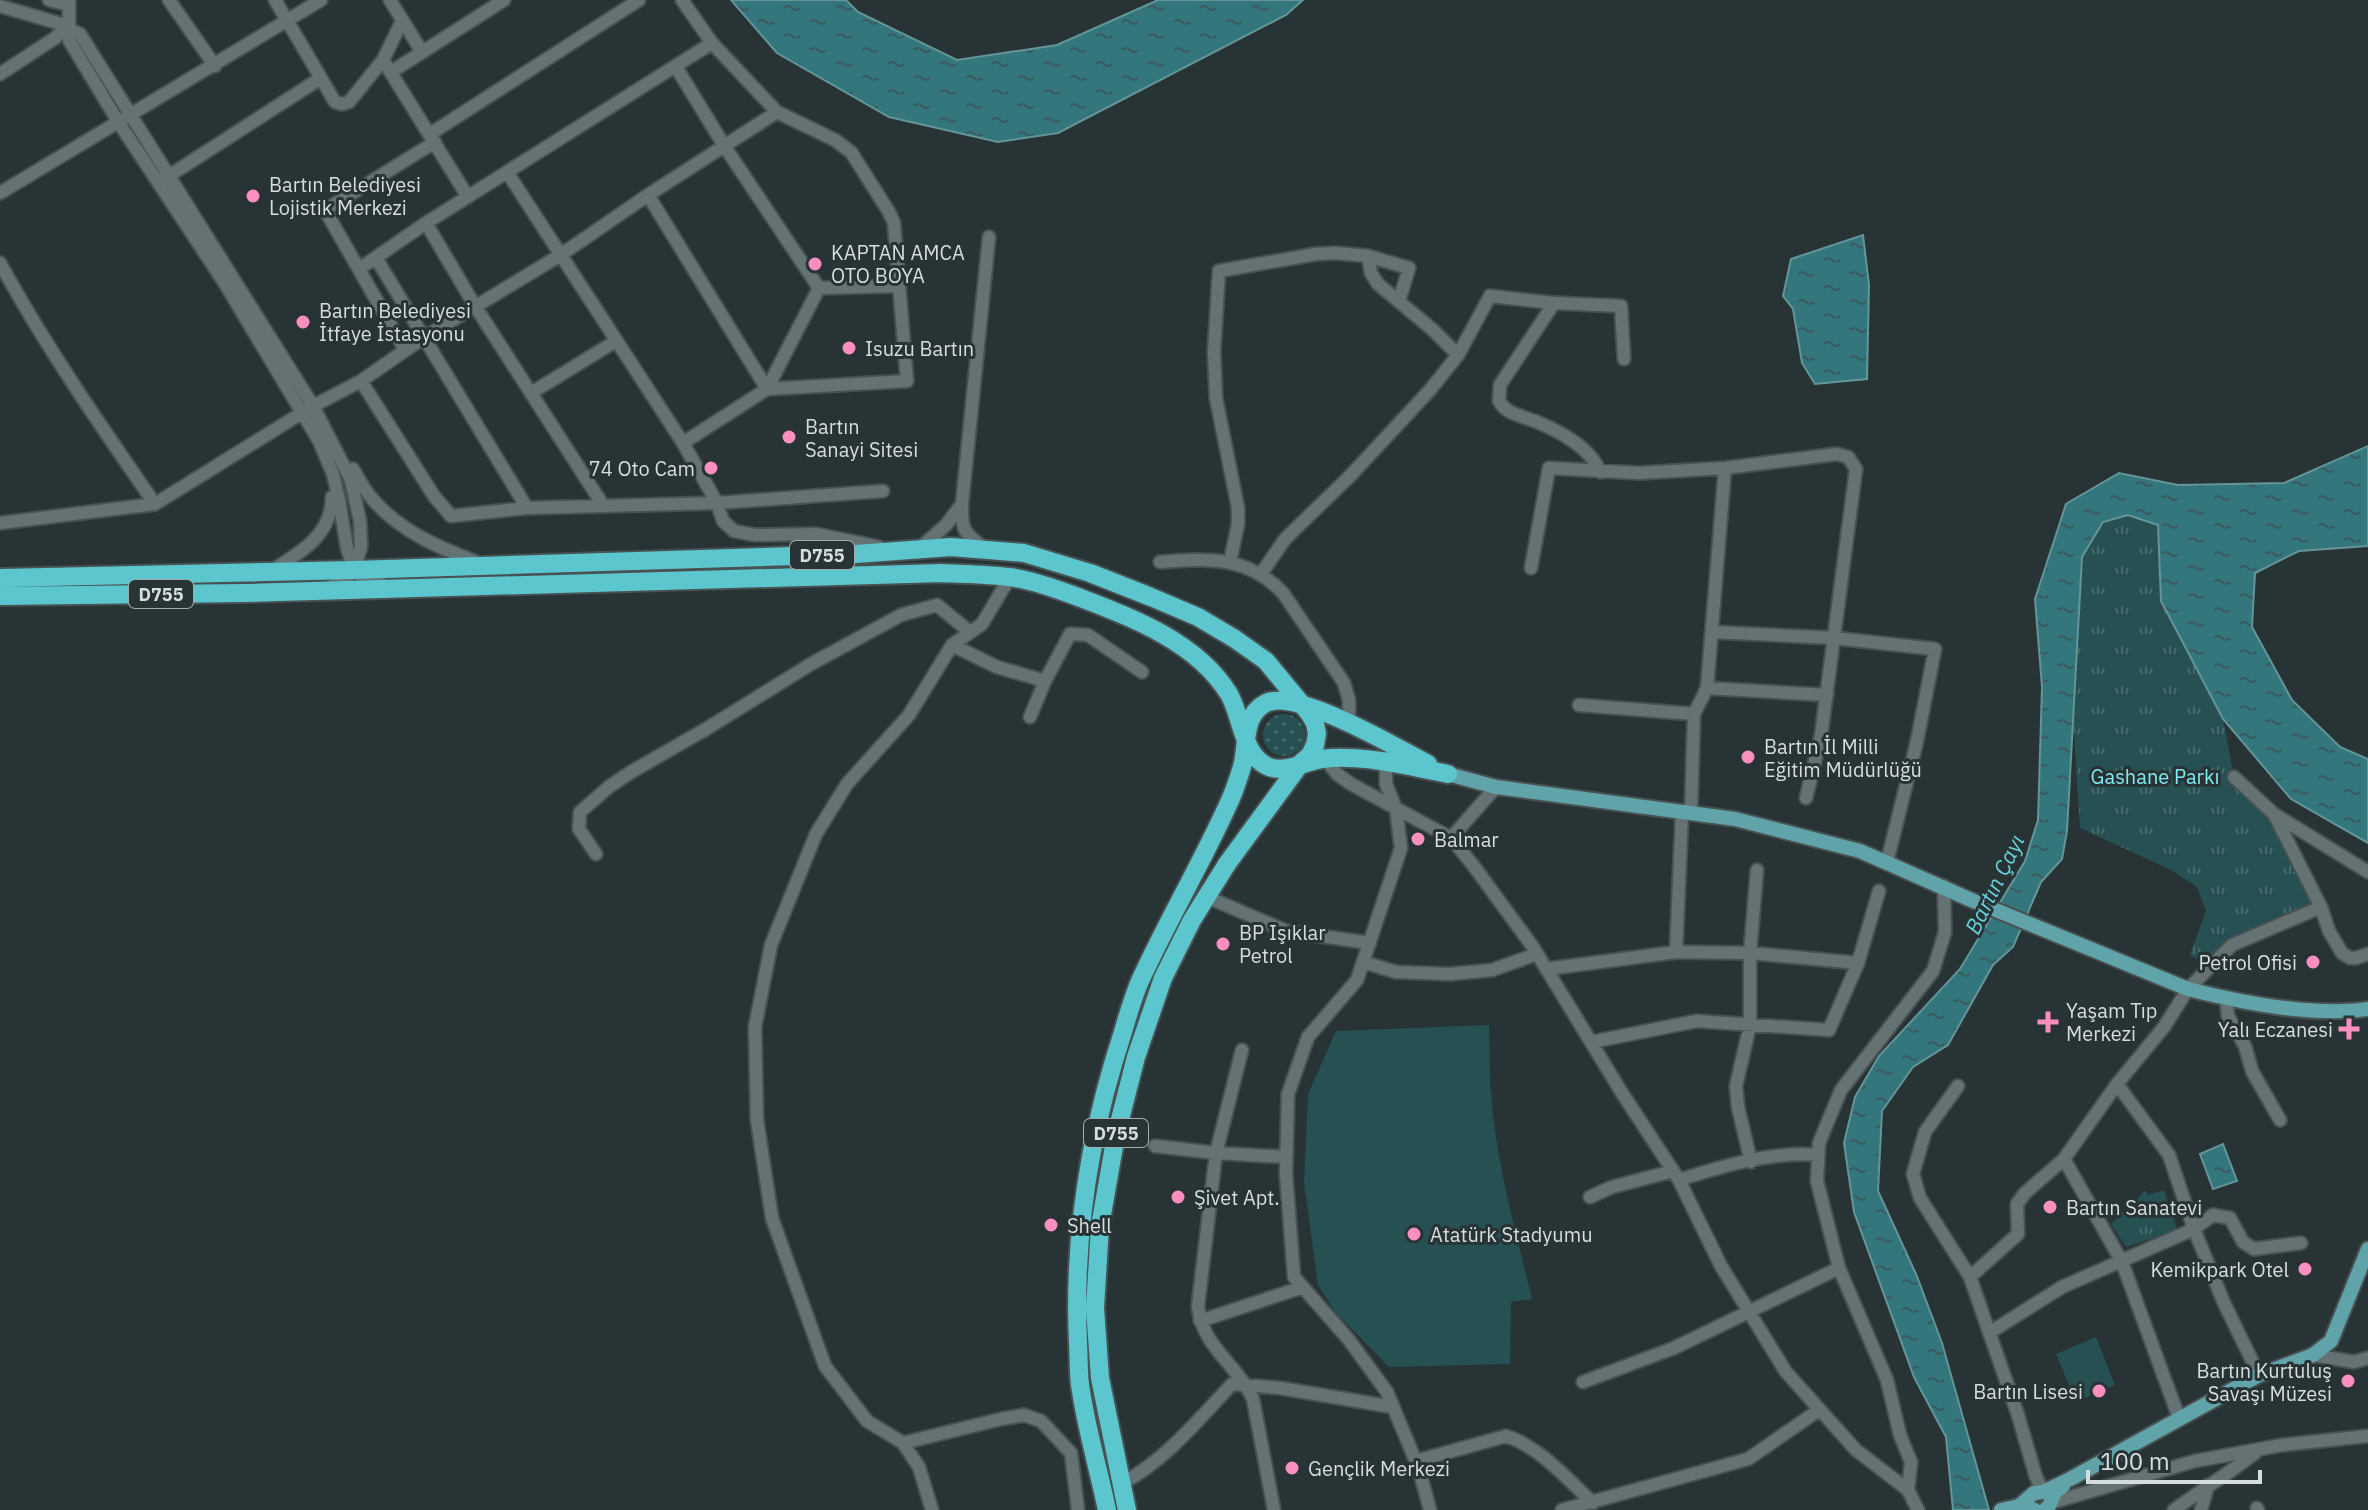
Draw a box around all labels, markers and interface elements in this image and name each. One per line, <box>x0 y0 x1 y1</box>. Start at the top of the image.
place label: Bartın Belediyesi Lojistik Merkezi <box>269 171 421 221</box>
marker: Bartın Belediyesi Lojistik Merkezi <box>244 187 262 205</box>
place label: KAPTAN AMCA OTO BOYA <box>831 239 965 289</box>
marker: KAPTAN AMCA OTO BOYA <box>806 255 824 273</box>
place label: Bartın Belediyesi İtfaye İstasyonu <box>319 297 471 347</box>
marker: Bartın Belediyesi İtfaye İstasyonu <box>294 313 312 331</box>
place label: Isuzu Bartın <box>865 335 974 362</box>
marker: Isuzu Bartın <box>840 339 858 357</box>
place label: Bartın Sanayi Sitesi <box>805 413 918 463</box>
marker: Bartın Sanayi Sitesi <box>780 428 798 446</box>
place label: 74 Oto Cam <box>589 455 695 482</box>
marker: 74 Oto Cam <box>702 459 720 477</box>
road number: D755 <box>790 541 854 569</box>
road number: D755 <box>129 580 193 608</box>
place label: Bartın İl Milli Eğitim Müdürlüğü <box>1764 733 1922 783</box>
marker: Bartın İl Milli Eğitim Müdürlüğü <box>1739 748 1757 766</box>
park label: Gashane Parkı <box>2091 763 2219 790</box>
place label: Balmar <box>1434 826 1499 853</box>
water label: Bartın Çayı <box>1957 829 2031 939</box>
marker: Balmar <box>1409 830 1427 848</box>
place label: BP Işıklar Petrol <box>1239 919 1326 969</box>
marker: BP Işıklar Petrol <box>1214 935 1232 953</box>
place label: Petrol Ofisi <box>2198 949 2297 976</box>
marker: Petrol Ofisi <box>2304 953 2322 971</box>
place label: Yaşam Tıp Merkezi <box>2066 997 2157 1047</box>
marker: Yaşam Tıp Merkezi <box>2037 1011 2059 1033</box>
place label: Yalı Eczanesi <box>2218 1016 2333 1043</box>
marker: Yalı Eczanesi <box>2340 1020 2358 1038</box>
road number: D755 <box>1084 1119 1148 1147</box>
place label: Şivet Apt. <box>1194 1184 1280 1211</box>
marker: Şivet Apt. <box>1169 1188 1187 1206</box>
place label: Bartın Sanatevi <box>2066 1194 2202 1221</box>
marker: Bartın Sanatevi <box>2041 1198 2059 1216</box>
place label: Shell <box>1067 1212 1112 1239</box>
marker: Shell <box>1042 1216 1060 1234</box>
place label: Atatürk Stadyumu <box>1430 1221 1593 1248</box>
marker: Atatürk Stadyumu <box>1405 1225 1423 1243</box>
place label: Kemikpark Otel <box>2150 1256 2289 1283</box>
marker: Kemikpark Otel <box>2296 1260 2314 1278</box>
place label: Bartın Kurtuluş Savaşı Müzesi <box>2197 1357 2332 1407</box>
marker: Bartın Kurtuluş Savaşı Müzesi <box>2339 1372 2357 1390</box>
place label: Bartın Lisesi <box>1973 1378 2083 1405</box>
marker: Bartın Lisesi <box>2090 1382 2108 1400</box>
scale bar <box>2088 1434 2260 1484</box>
text: 100 m <box>2100 1445 2170 1477</box>
place label: Gençlik Merkezi <box>1308 1455 1450 1482</box>
marker: Gençlik Merkezi <box>1283 1459 1301 1477</box>

